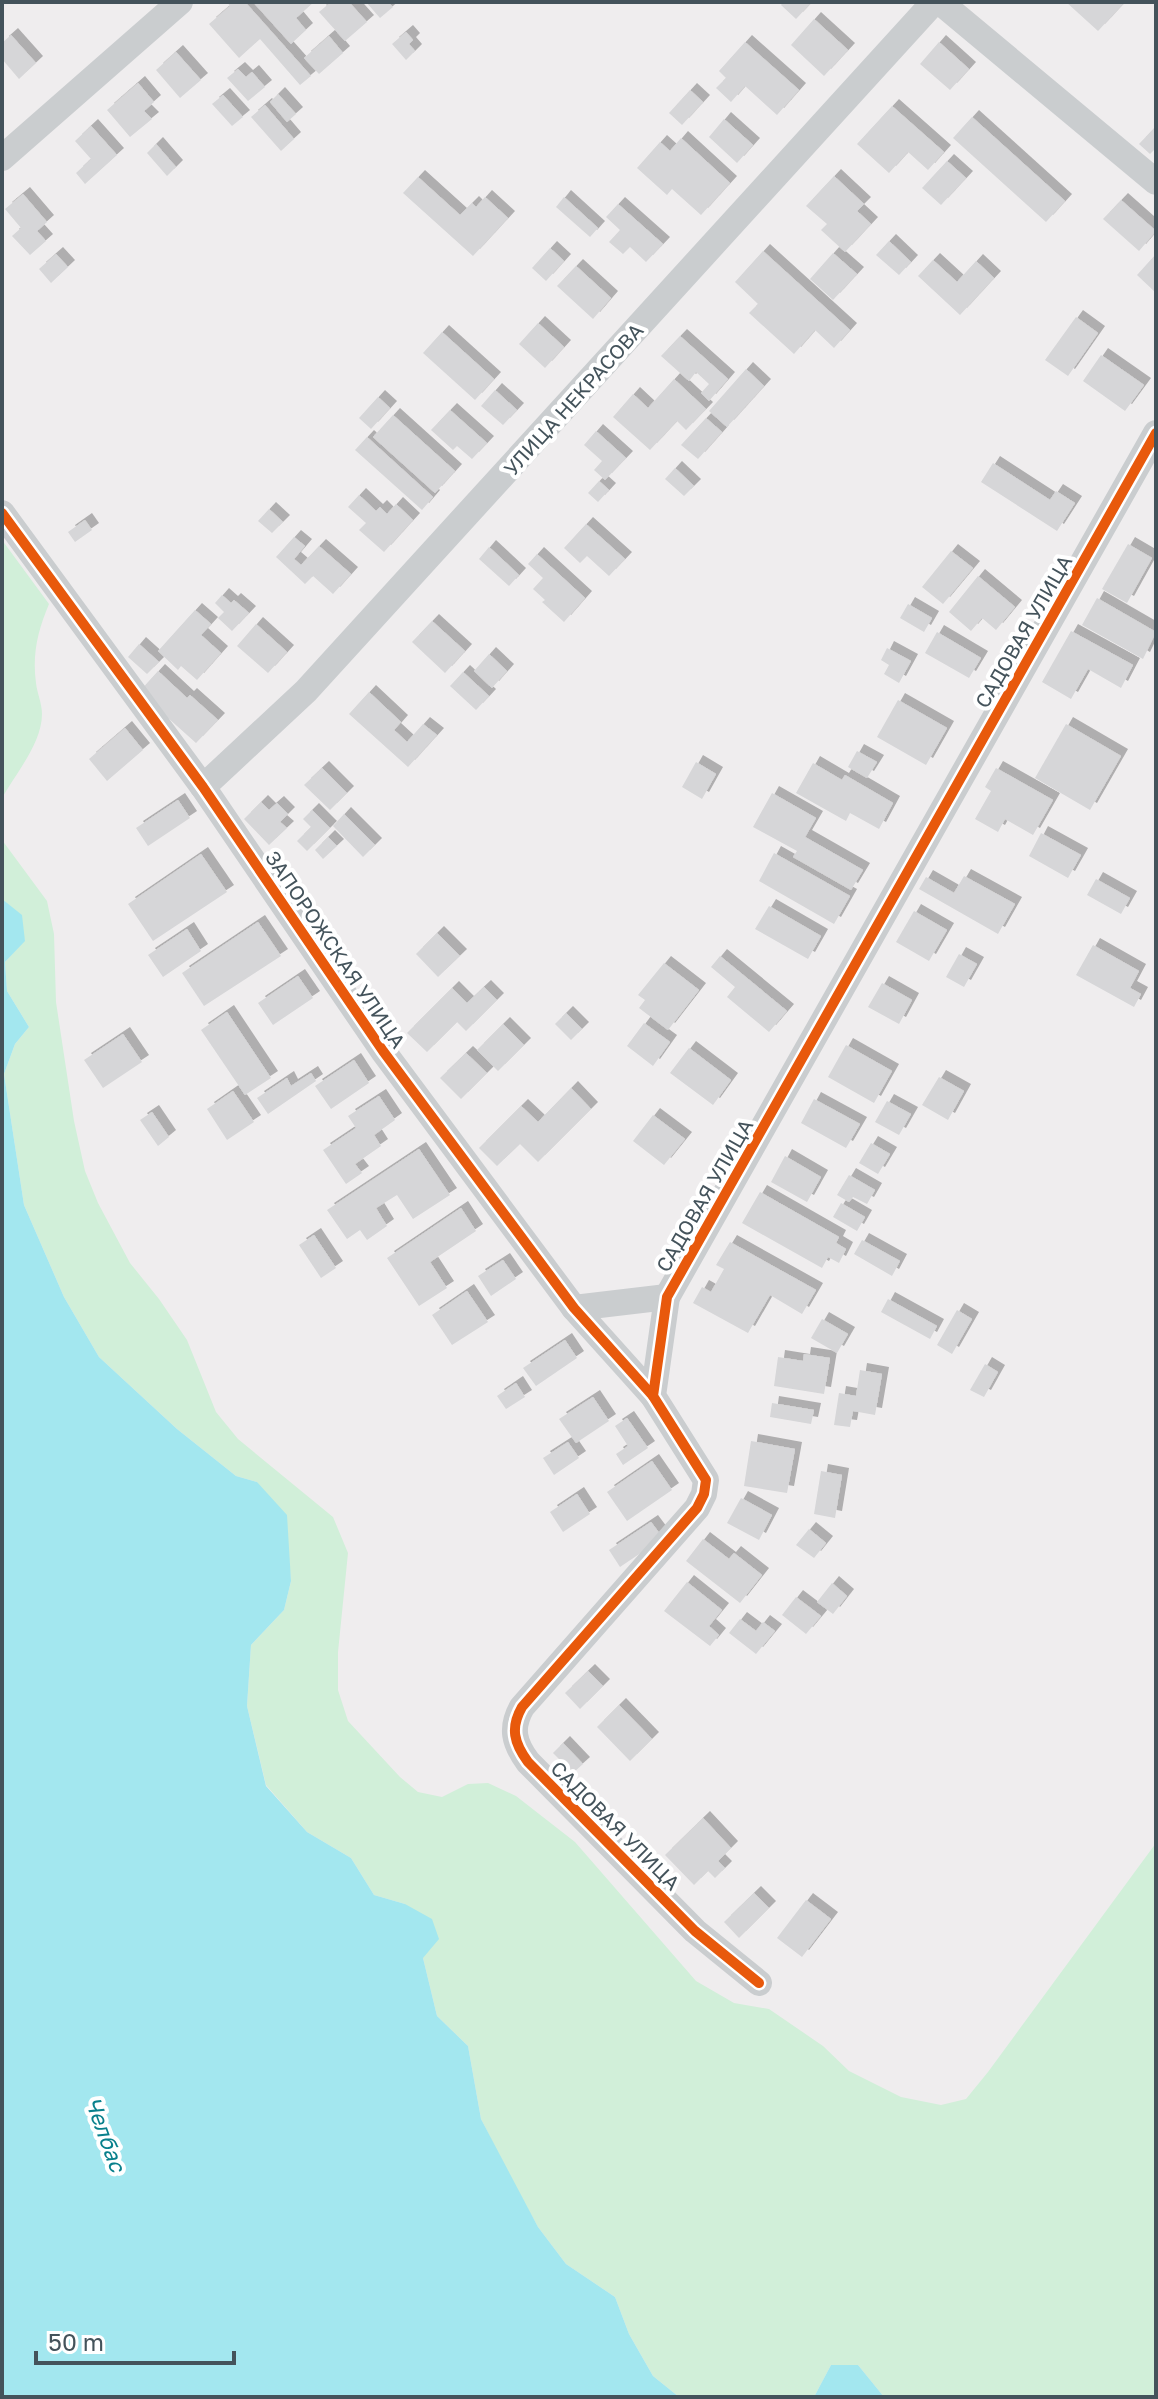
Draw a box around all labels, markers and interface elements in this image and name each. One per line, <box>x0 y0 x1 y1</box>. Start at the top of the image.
street label: УЛИЦА НЕКРАСОВА <box>498 318 648 480</box>
street label: САДОВАЯ УЛИЦА <box>969 550 1077 712</box>
street label: ЗАПОРОЖСКАЯ УЛИЦА <box>261 846 411 1052</box>
street label: САДОВАЯ УЛИЦА <box>650 1114 758 1276</box>
street label: САДОВАЯ УЛИЦА <box>547 1756 685 1894</box>
water label: Челбас <box>80 2093 133 2177</box>
scale bar <box>36 2315 234 2365</box>
text: 50 m <box>48 2327 104 2356</box>

